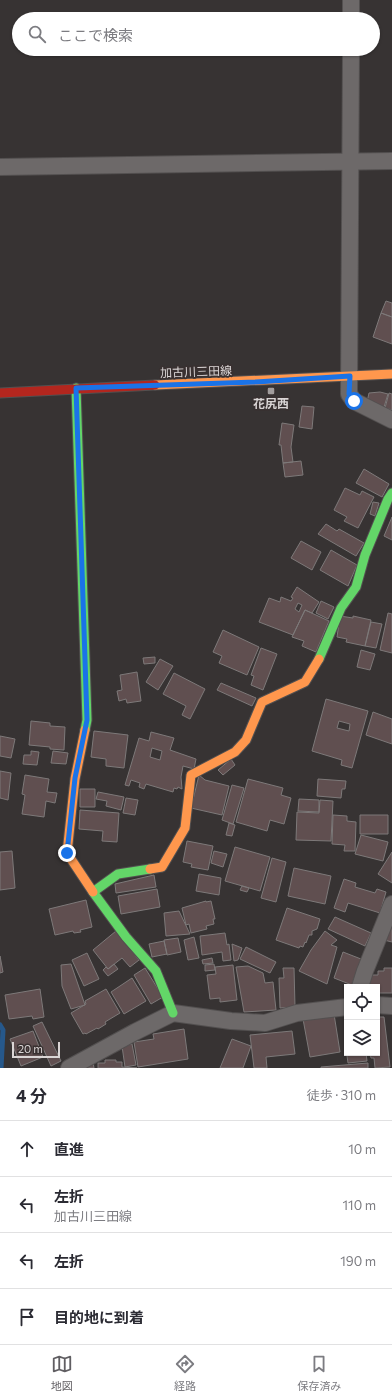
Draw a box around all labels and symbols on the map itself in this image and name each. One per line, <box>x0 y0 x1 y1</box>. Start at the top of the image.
street label: 加古川三田線 <box>160 363 232 379</box>
marker: 花尻西 <box>266 386 276 396</box>
route start <box>345 392 363 410</box>
place label: 花尻西 <box>253 396 289 410</box>
route end <box>58 844 76 862</box>
scale bar <box>12 1040 60 1059</box>

